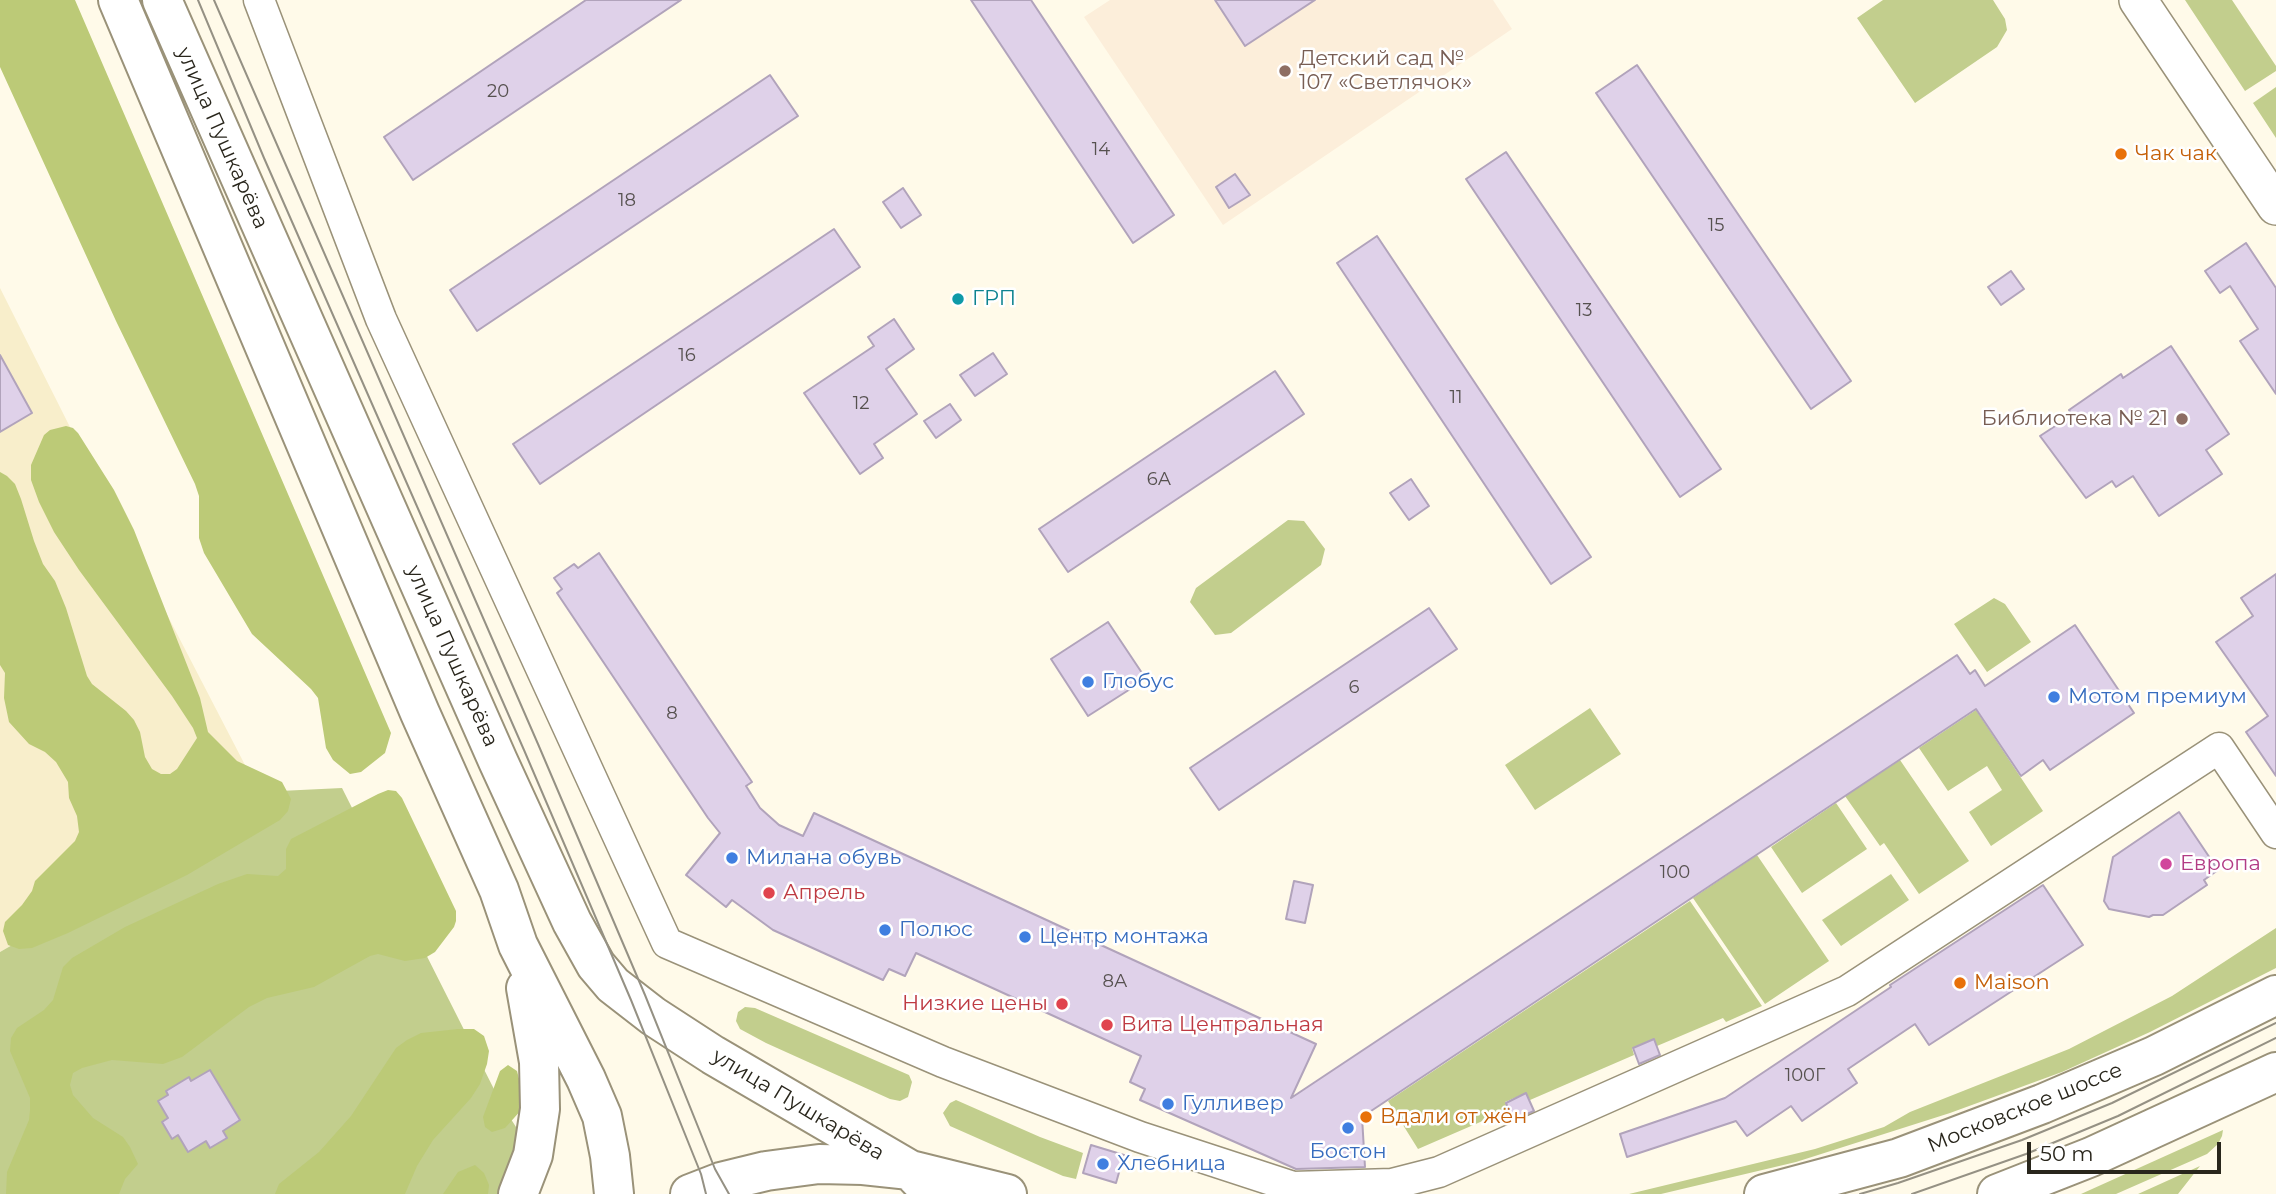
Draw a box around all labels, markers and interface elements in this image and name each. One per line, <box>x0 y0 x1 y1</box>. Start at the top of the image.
street label: улица Пушкарёва <box>171 43 273 233</box>
place label: Детский сад № 107 «Светлячок» <box>1299 46 1472 96</box>
marker: Детский сад № 107 «Светлячок» <box>1277 63 1293 79</box>
house number: 20 <box>487 81 509 103</box>
house number: 14 <box>1092 139 1110 161</box>
place label: Чак чак <box>2135 141 2217 167</box>
marker: Чак чак <box>2113 146 2129 162</box>
house number: 18 <box>618 190 636 212</box>
house number: 15 <box>1708 215 1724 237</box>
place label: ГРП <box>972 286 1016 312</box>
marker: ГРП <box>950 291 966 307</box>
house number: 13 <box>1576 300 1592 322</box>
house number: 16 <box>678 345 696 367</box>
house number: 11 <box>1450 387 1462 409</box>
house number: 12 <box>853 393 869 415</box>
place label: Библиотека № 21 <box>1982 406 2168 432</box>
marker: Библиотека № 21 <box>2174 411 2190 427</box>
house number: 6А <box>1147 469 1171 491</box>
street label: улица Пушкарёва <box>401 561 503 751</box>
place label: Глобус <box>1102 669 1174 695</box>
marker: Глобус <box>1080 674 1096 690</box>
house number: 6 <box>1349 677 1359 699</box>
place label: Мотом премиум <box>2068 684 2247 710</box>
marker: Мотом премиум <box>2046 689 2062 705</box>
house number: 8 <box>666 703 678 725</box>
place label: Милана обувь <box>746 845 901 871</box>
marker: Милана обувь <box>724 850 740 866</box>
place label: Европа <box>2180 851 2261 877</box>
marker: Европа <box>2158 856 2174 872</box>
house number: 100 <box>1660 862 1690 884</box>
place label: Апрель <box>783 880 865 906</box>
marker: Апрель <box>761 885 777 901</box>
place label: Полюс <box>899 917 973 943</box>
marker: Полюс <box>877 922 893 938</box>
place label: Центр монтажа <box>1039 924 1209 950</box>
marker: Центр монтажа <box>1017 929 1033 945</box>
place label: Maison <box>1974 970 2050 996</box>
house number: 8А <box>1103 971 1127 993</box>
marker: Maison <box>1952 975 1968 991</box>
place label: Низкие цены <box>902 991 1048 1017</box>
marker: Низкие цены <box>1054 996 1070 1012</box>
place label: Вита Центральная <box>1121 1012 1324 1038</box>
marker: Вита Центральная <box>1099 1017 1115 1033</box>
street label: улица Пушкарёва <box>707 1044 889 1166</box>
street label: Московское шоссе <box>1924 1057 2126 1159</box>
house number: 100Г <box>1785 1065 1825 1087</box>
place label: Гулливер <box>1182 1091 1284 1117</box>
marker: Гулливер <box>1160 1096 1176 1112</box>
place label: Вдали от жён <box>1380 1104 1527 1130</box>
marker: Вдали от жён <box>1358 1109 1374 1125</box>
marker: Бостон <box>1340 1120 1356 1136</box>
scale bar <box>2031 1128 2225 1172</box>
place label: Бостон <box>1309 1139 1387 1165</box>
text: 50 m <box>2040 1141 2094 1166</box>
place label: Хлебница <box>1117 1151 1226 1177</box>
marker: Хлебница <box>1095 1156 1111 1172</box>

